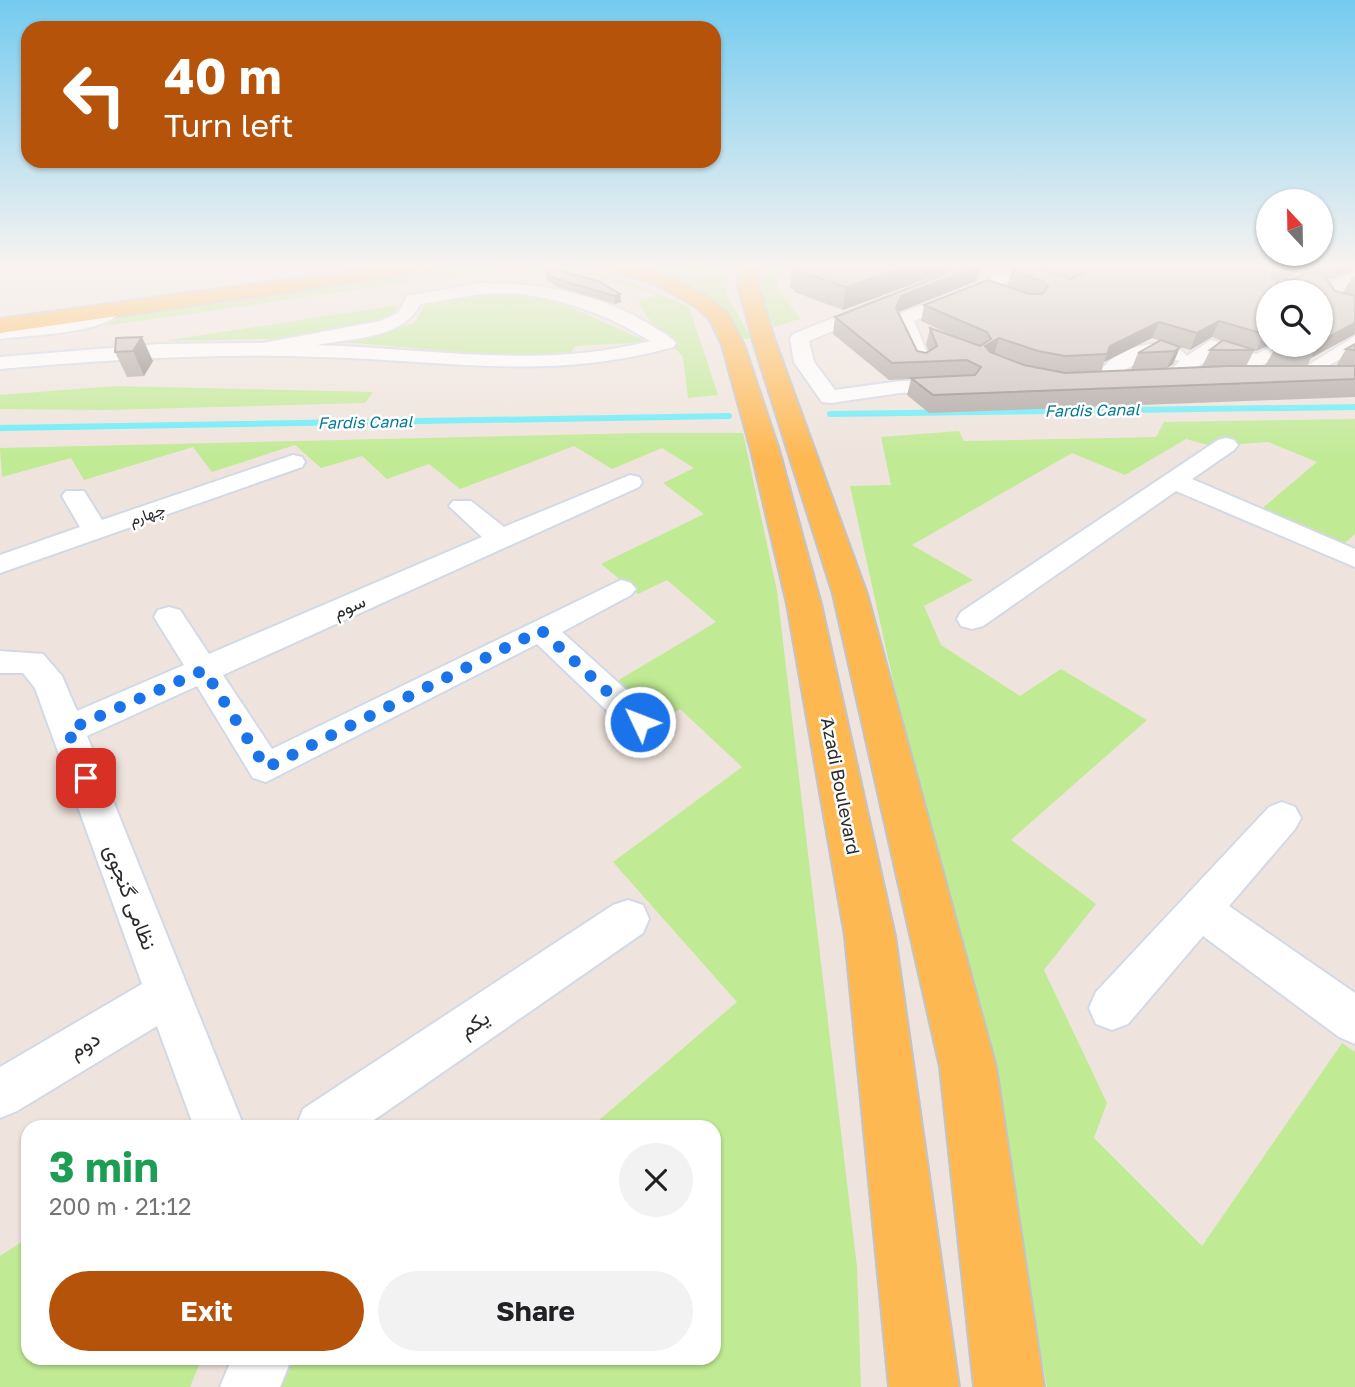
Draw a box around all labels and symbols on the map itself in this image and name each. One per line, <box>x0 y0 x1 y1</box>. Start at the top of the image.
north arrow <box>1256 189 1334 266</box>
water label: Fardis Canal <box>1044 399 1140 421</box>
water label: Fardis Canal <box>317 411 413 433</box>
street label: چهارم <box>126 498 168 531</box>
street label: سوم <box>329 589 369 625</box>
position arrow <box>603 685 677 759</box>
street label: َAzadi Boulevard <box>817 716 865 856</box>
pin <box>56 748 116 808</box>
street label: نظامی گنجوی <box>98 841 163 954</box>
street label: یکم <box>454 1004 495 1044</box>
street label: دوم <box>64 1025 105 1065</box>

